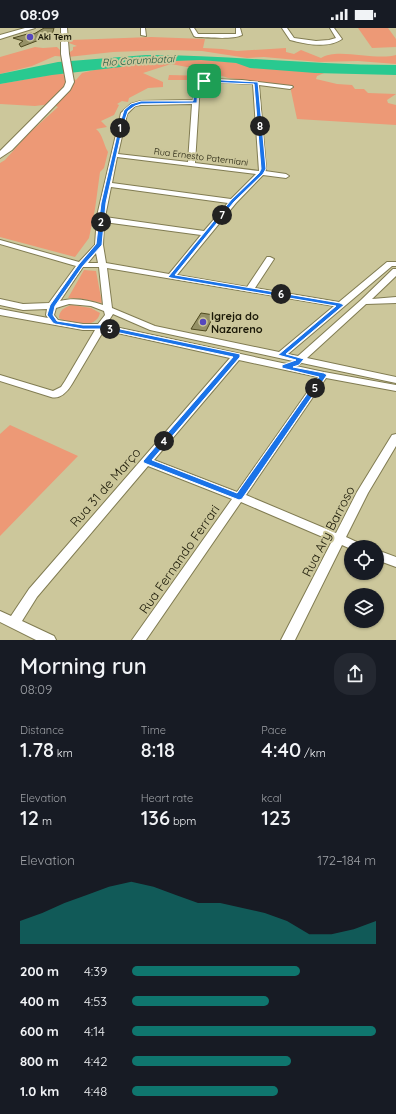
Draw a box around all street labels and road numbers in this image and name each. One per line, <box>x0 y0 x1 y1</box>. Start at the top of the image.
street label: Rua Ernesto Paterniani <box>153 145 249 168</box>
street label: Rua 31 de Março <box>66 444 144 530</box>
street label: Rua Ary Barroso <box>298 483 358 579</box>
street label: Rua Fernando Ferrari <box>135 502 223 616</box>

